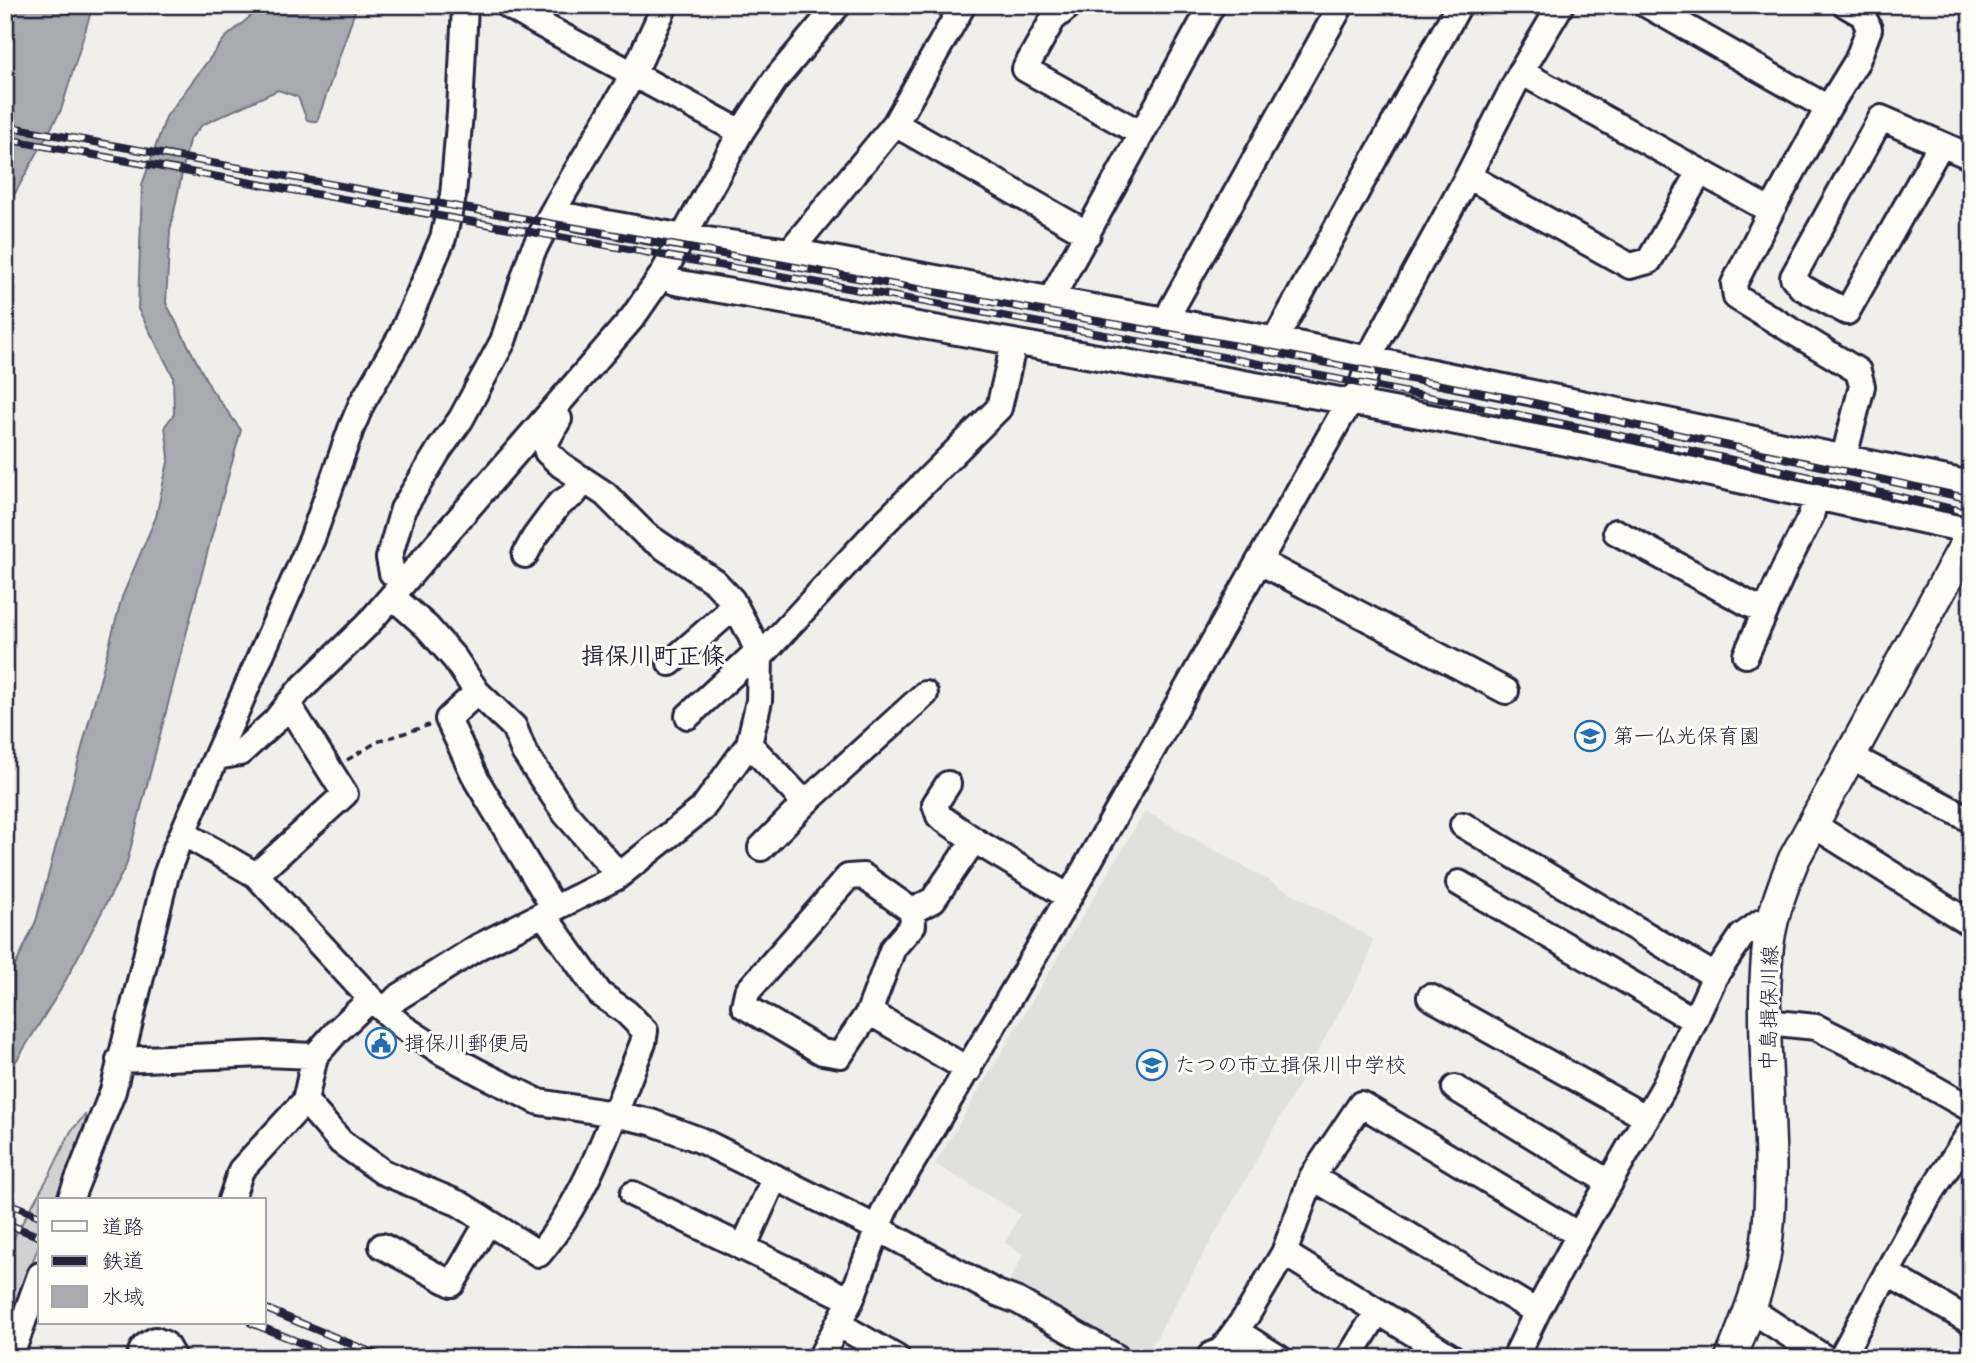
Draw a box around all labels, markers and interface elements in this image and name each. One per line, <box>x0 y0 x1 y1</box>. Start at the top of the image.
district label: 揖保川町正條 <box>581 635 725 677</box>
place label: 第一仏光保育園 <box>1613 717 1760 755</box>
school or university icon: 第一仏光保育園 <box>1573 719 1607 753</box>
street label: 中島揖保川線 <box>1749 945 1789 1071</box>
place label: 揖保川郵便局 <box>404 1024 530 1062</box>
public building icon: 揖保川郵便局 <box>364 1026 398 1060</box>
place label: たつの市立揖保川中学校 <box>1175 1046 1406 1084</box>
school or university icon: たつの市立揖保川中学校 <box>1135 1048 1169 1082</box>
legend <box>38 1198 266 1324</box>
text: 道路 <box>102 1208 144 1246</box>
text: 鉄道 <box>102 1242 144 1280</box>
text: 水域 <box>102 1278 144 1316</box>

